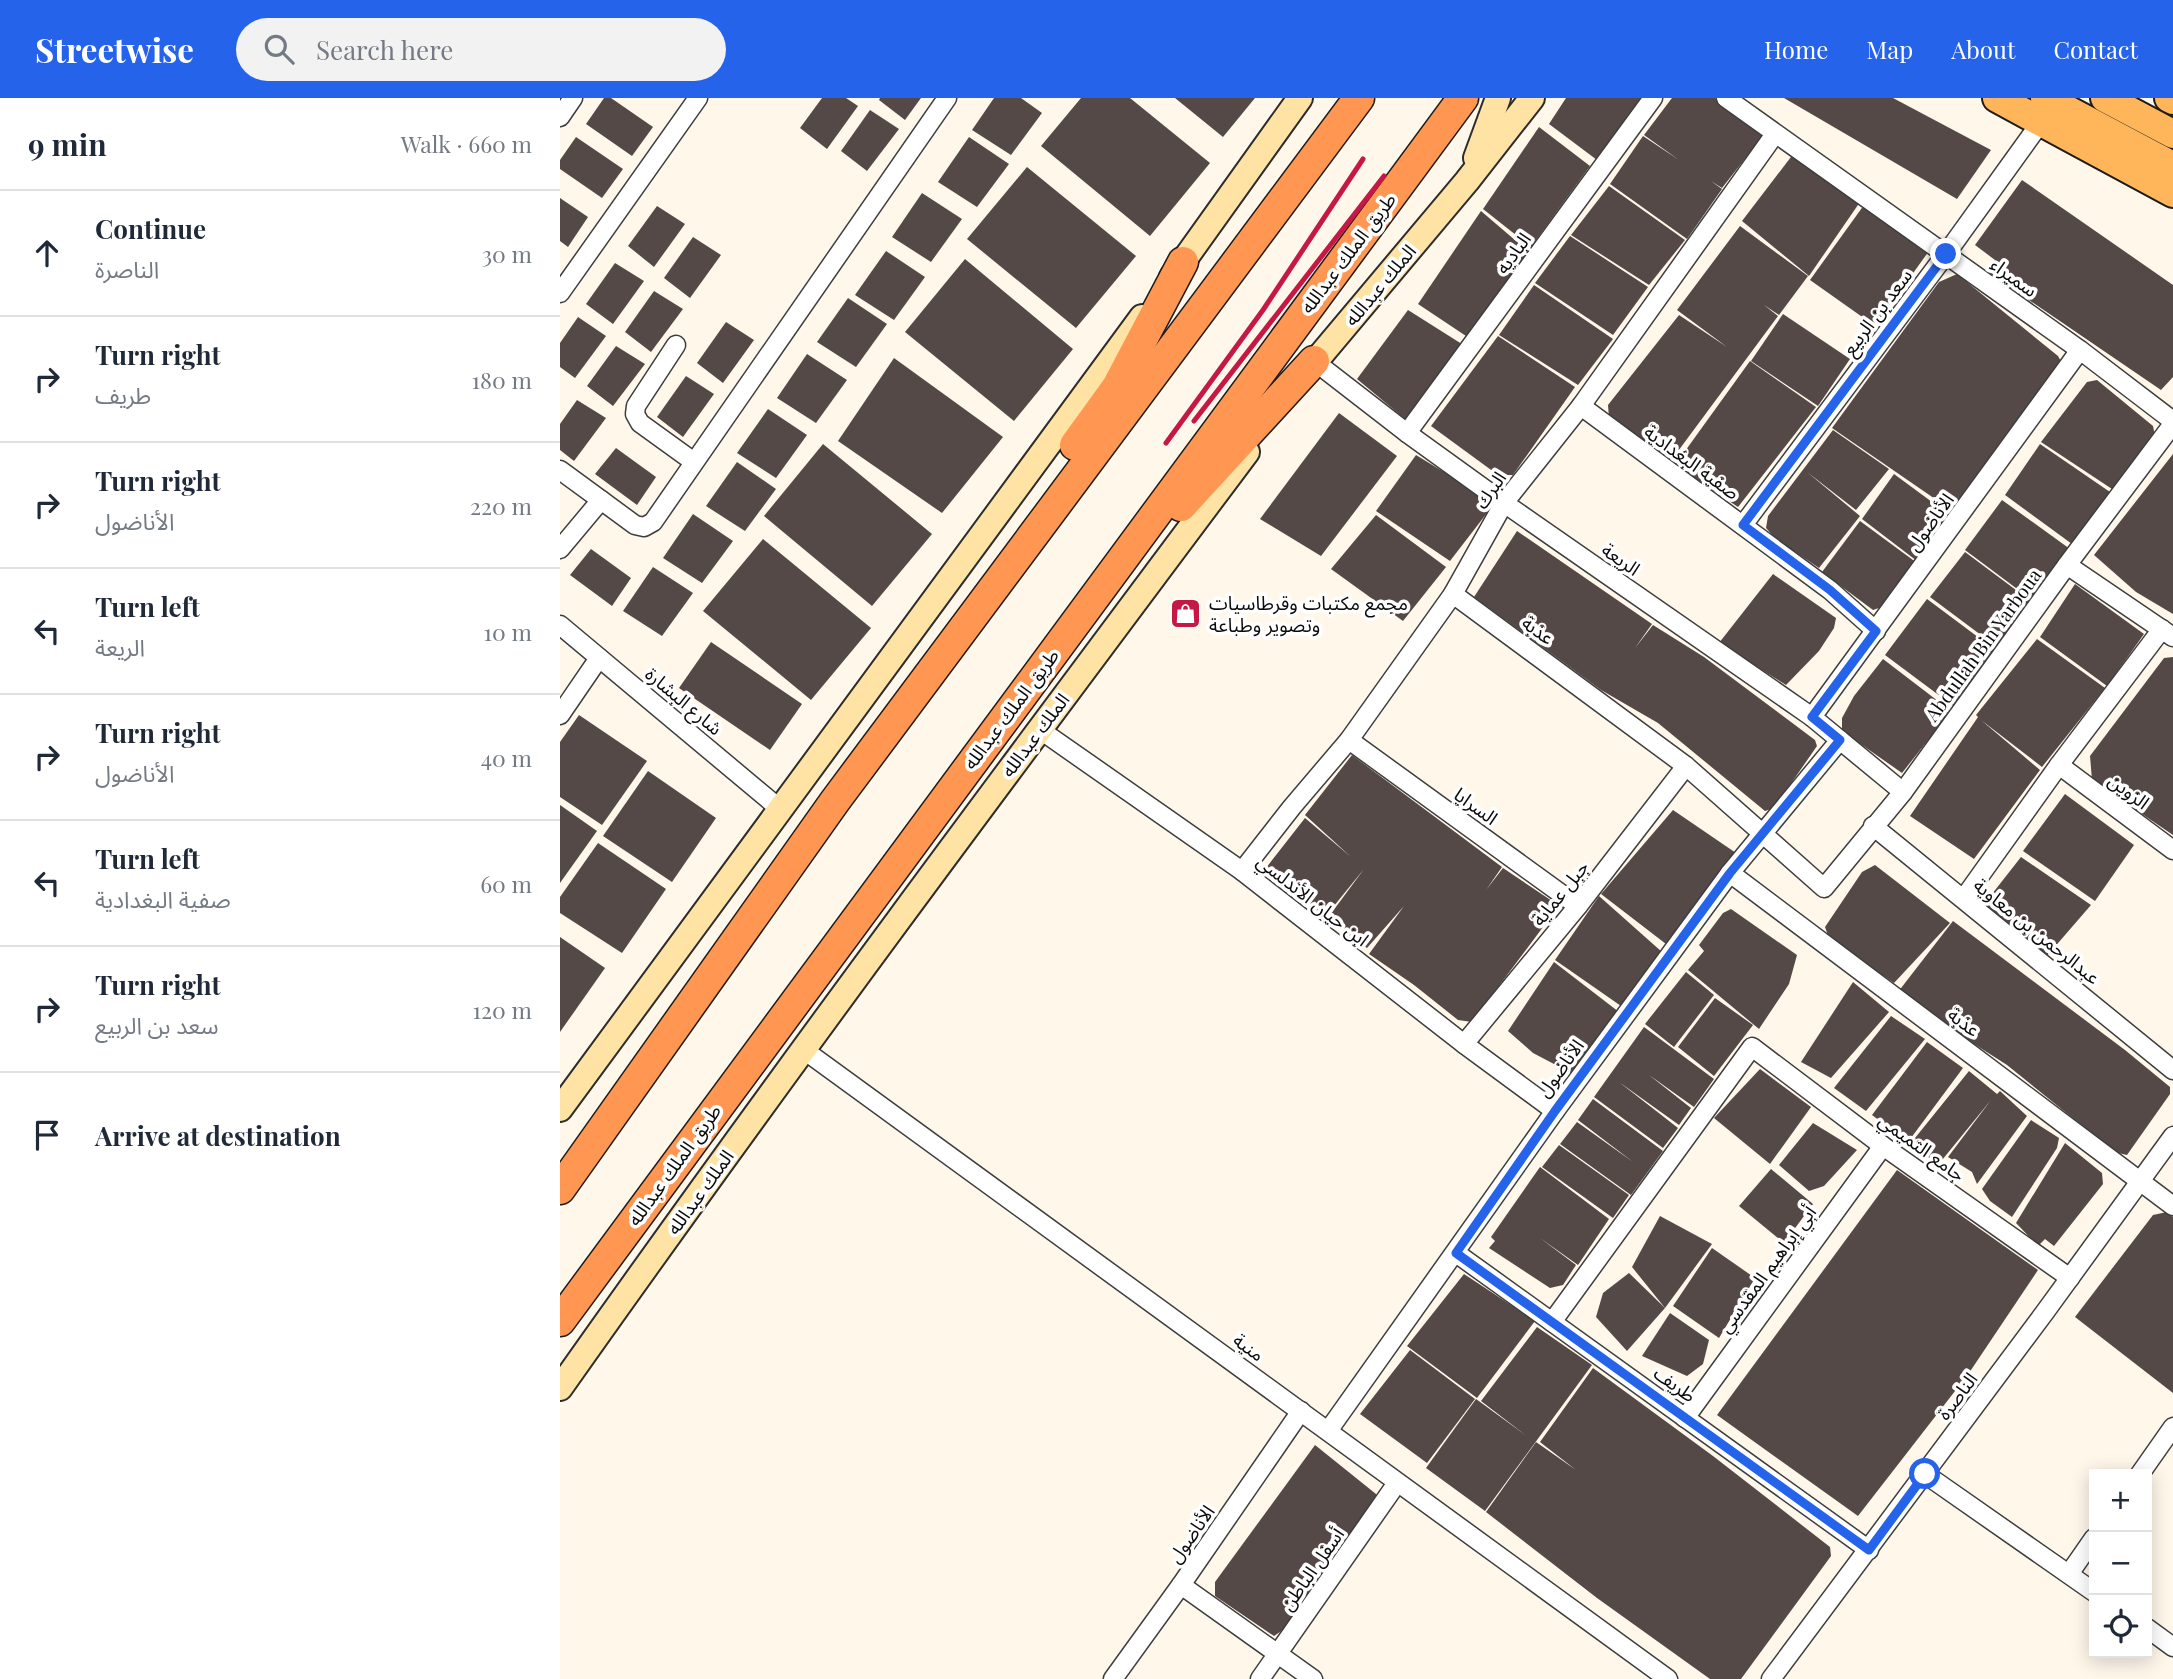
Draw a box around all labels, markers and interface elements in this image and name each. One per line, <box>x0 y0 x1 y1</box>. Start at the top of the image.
search box <box>236 18 726 81</box>
text: Streetwise <box>35 27 194 71</box>
icon: search <box>260 30 298 68</box>
text: Search here <box>316 32 453 67</box>
text: Home <box>1764 33 1828 65</box>
text: Map <box>1866 33 1913 65</box>
text: About <box>1951 33 2015 65</box>
text: Contact <box>2053 33 2138 65</box>
text: 9 min <box>28 124 107 164</box>
text: Walk · 660 m <box>401 128 532 159</box>
street label: طريق الملك عبدالله <box>1295 188 1401 318</box>
text: Continue <box>95 211 206 246</box>
street label: الباديه <box>1488 226 1536 278</box>
icon: ahead <box>28 234 66 272</box>
text: 30 m <box>482 238 532 269</box>
route end <box>1930 238 1961 269</box>
street label: الملك عبدالله <box>1339 240 1421 330</box>
street label: سميراء <box>1986 250 2043 302</box>
text: الناصرة <box>95 253 159 284</box>
street label: سعد بن الربيع <box>1835 263 1920 362</box>
text: Turn right <box>95 337 221 372</box>
icon: right <box>28 360 66 398</box>
text: 180 m <box>472 364 532 395</box>
text: طريف <box>95 379 151 410</box>
street label: صفية البغدادية <box>1640 418 1746 505</box>
text: Turn right <box>95 463 221 498</box>
street label: البرك <box>1467 466 1511 513</box>
icon: right <box>28 486 66 524</box>
street label: الأناضول <box>1899 487 1959 556</box>
text: 220 m <box>470 490 532 521</box>
text: الأناضول <box>95 505 174 536</box>
street label: الريعة <box>1597 536 1646 581</box>
street label: Abdullah Bin Yarboua <box>1917 562 2047 727</box>
text: Turn left <box>95 589 200 624</box>
place label: مجمع مكتبات وقرطاسيات وتصوير وطباعة <box>1209 589 1408 637</box>
shop icon: مجمع مكتبات وقرطاسيات وتصوير وطباعة <box>1169 597 1203 631</box>
street label: عذبة <box>1517 609 1560 650</box>
icon: left <box>28 612 66 650</box>
text: 10 m <box>484 616 532 647</box>
text: الريعة <box>95 631 145 662</box>
street label: طريق الملك عبدالله <box>958 644 1064 774</box>
street label: شارع البشارة <box>639 660 729 742</box>
street label: الملك عبدالله <box>996 689 1074 781</box>
text: Turn right <box>95 715 221 750</box>
icon: right <box>28 738 66 776</box>
text: 40 m <box>481 742 532 773</box>
text: الأناضول <box>95 757 174 788</box>
street label: الزوين <box>2104 766 2155 814</box>
street label: السرايا <box>1449 780 1504 830</box>
text: Turn left <box>95 841 200 876</box>
street label: ابن حيان الأندلسي <box>1250 847 1375 954</box>
street label: جبل عماية <box>1525 854 1594 931</box>
icon: left <box>28 864 66 902</box>
text: 60 m <box>480 868 532 899</box>
street label: عبدالرحمن بن معاوية <box>1969 871 2106 989</box>
text: صفية البغدادية <box>95 883 231 914</box>
text: Turn right <box>95 967 221 1002</box>
icon: right <box>28 990 66 1028</box>
text: 120 m <box>473 994 532 1025</box>
street label: عذبة <box>1943 1001 1986 1042</box>
text: سعد بن الربيع <box>95 1009 219 1040</box>
street label: الأناضول <box>1529 1033 1589 1102</box>
street label: طريق الملك عبدالله <box>622 1100 726 1230</box>
street label: جامع التميمي <box>1872 1106 1971 1189</box>
icon: arrive <box>28 1116 66 1154</box>
text: Arrive at destination <box>95 1118 341 1153</box>
street label: الملك عبدالله <box>662 1145 738 1239</box>
street label: أبي إبراهيم المقدسي <box>1711 1199 1824 1339</box>
street label: منية <box>1229 1326 1271 1366</box>
street label: طريف <box>1649 1359 1702 1407</box>
street label: الناصرة <box>1930 1366 1983 1424</box>
route start <box>1909 1458 1940 1489</box>
map controls <box>2089 1469 2152 1658</box>
button: + <box>2089 1469 2152 1532</box>
street label: الأناضول <box>1161 1499 1220 1568</box>
street label: أسفل الباطن <box>1273 1522 1349 1615</box>
button: − <box>2089 1532 2152 1595</box>
button: locate <box>2089 1595 2152 1658</box>

